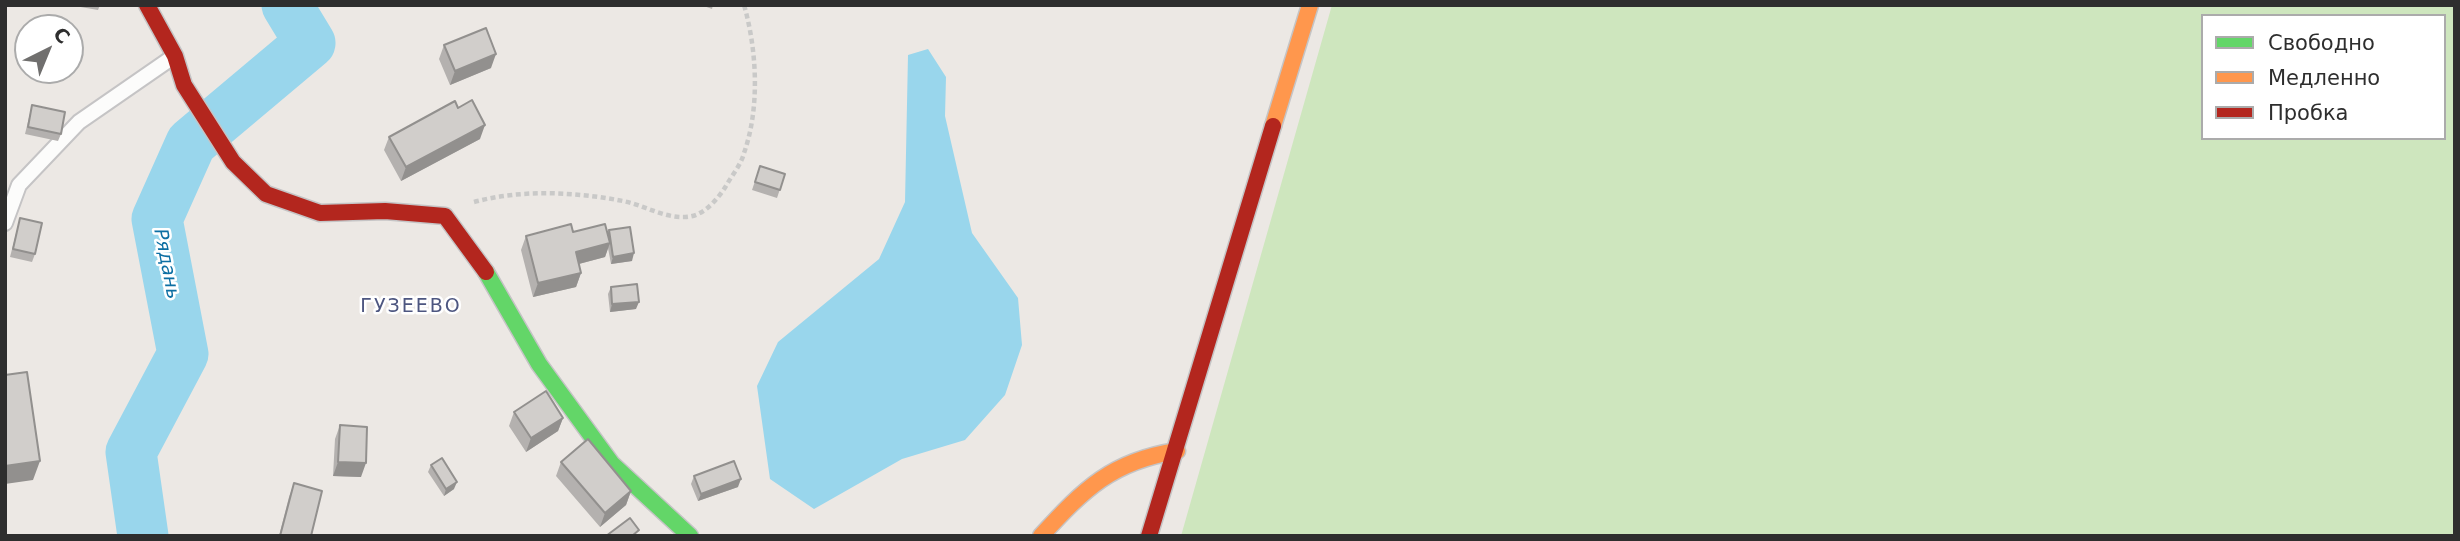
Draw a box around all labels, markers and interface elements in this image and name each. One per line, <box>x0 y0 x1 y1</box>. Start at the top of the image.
north arrow <box>14 14 84 84</box>
legend <box>2201 14 2446 140</box>
text: С <box>49 22 75 48</box>
text: Свободно <box>2268 31 2375 55</box>
text: Медленно <box>2268 66 2380 90</box>
text: Пробка <box>2268 101 2348 125</box>
water label: Рядань <box>148 227 184 301</box>
district label: ГУЗЕЕВО <box>361 296 461 318</box>

